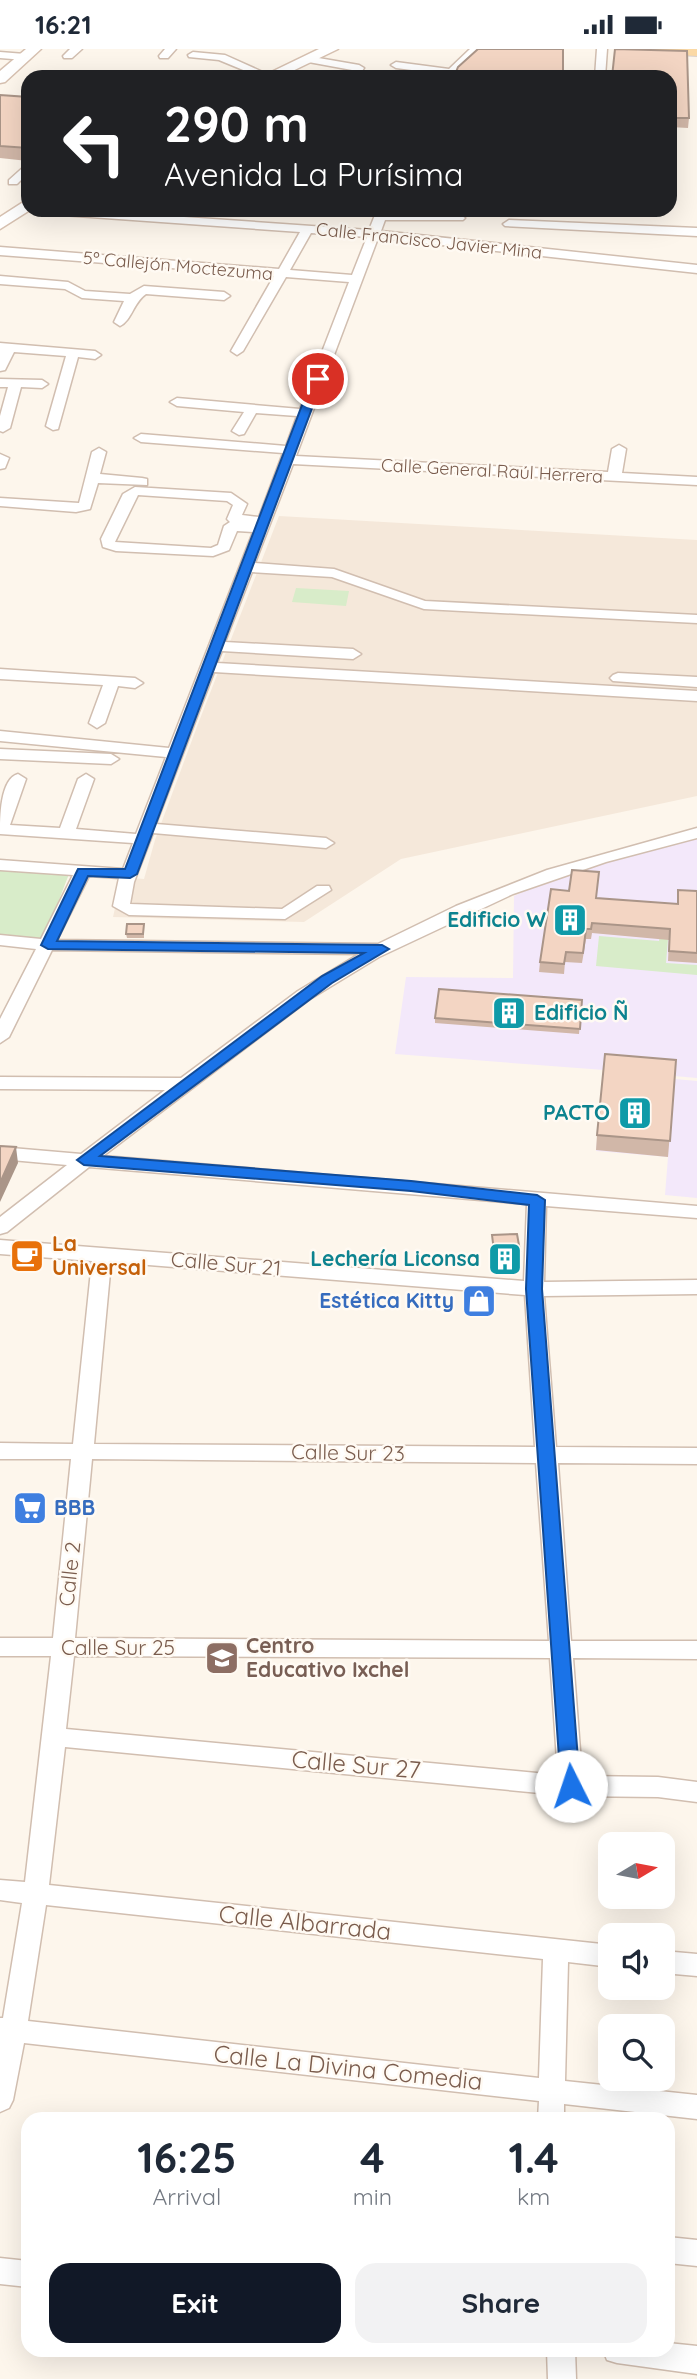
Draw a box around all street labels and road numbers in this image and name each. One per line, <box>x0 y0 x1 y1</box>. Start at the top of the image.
street label: Calle Francisco Javier Mina <box>315 217 543 264</box>
street label: 5º Callejón Moctezuma <box>82 246 274 285</box>
street label: Calle General Raúl Herrera <box>380 453 604 488</box>
street label: Calle Sur 21 <box>170 1245 282 1281</box>
street label: Calle Sur 23 <box>291 1438 405 1466</box>
street label: Calle 2 <box>53 1540 85 1608</box>
street label: Calle Sur 25 <box>61 1634 175 1660</box>
street label: Calle Sur 27 <box>290 1743 422 1785</box>
street label: Calle Albarrada <box>217 1898 393 1946</box>
street label: Calle La Divina Comedia <box>212 2038 484 2096</box>

